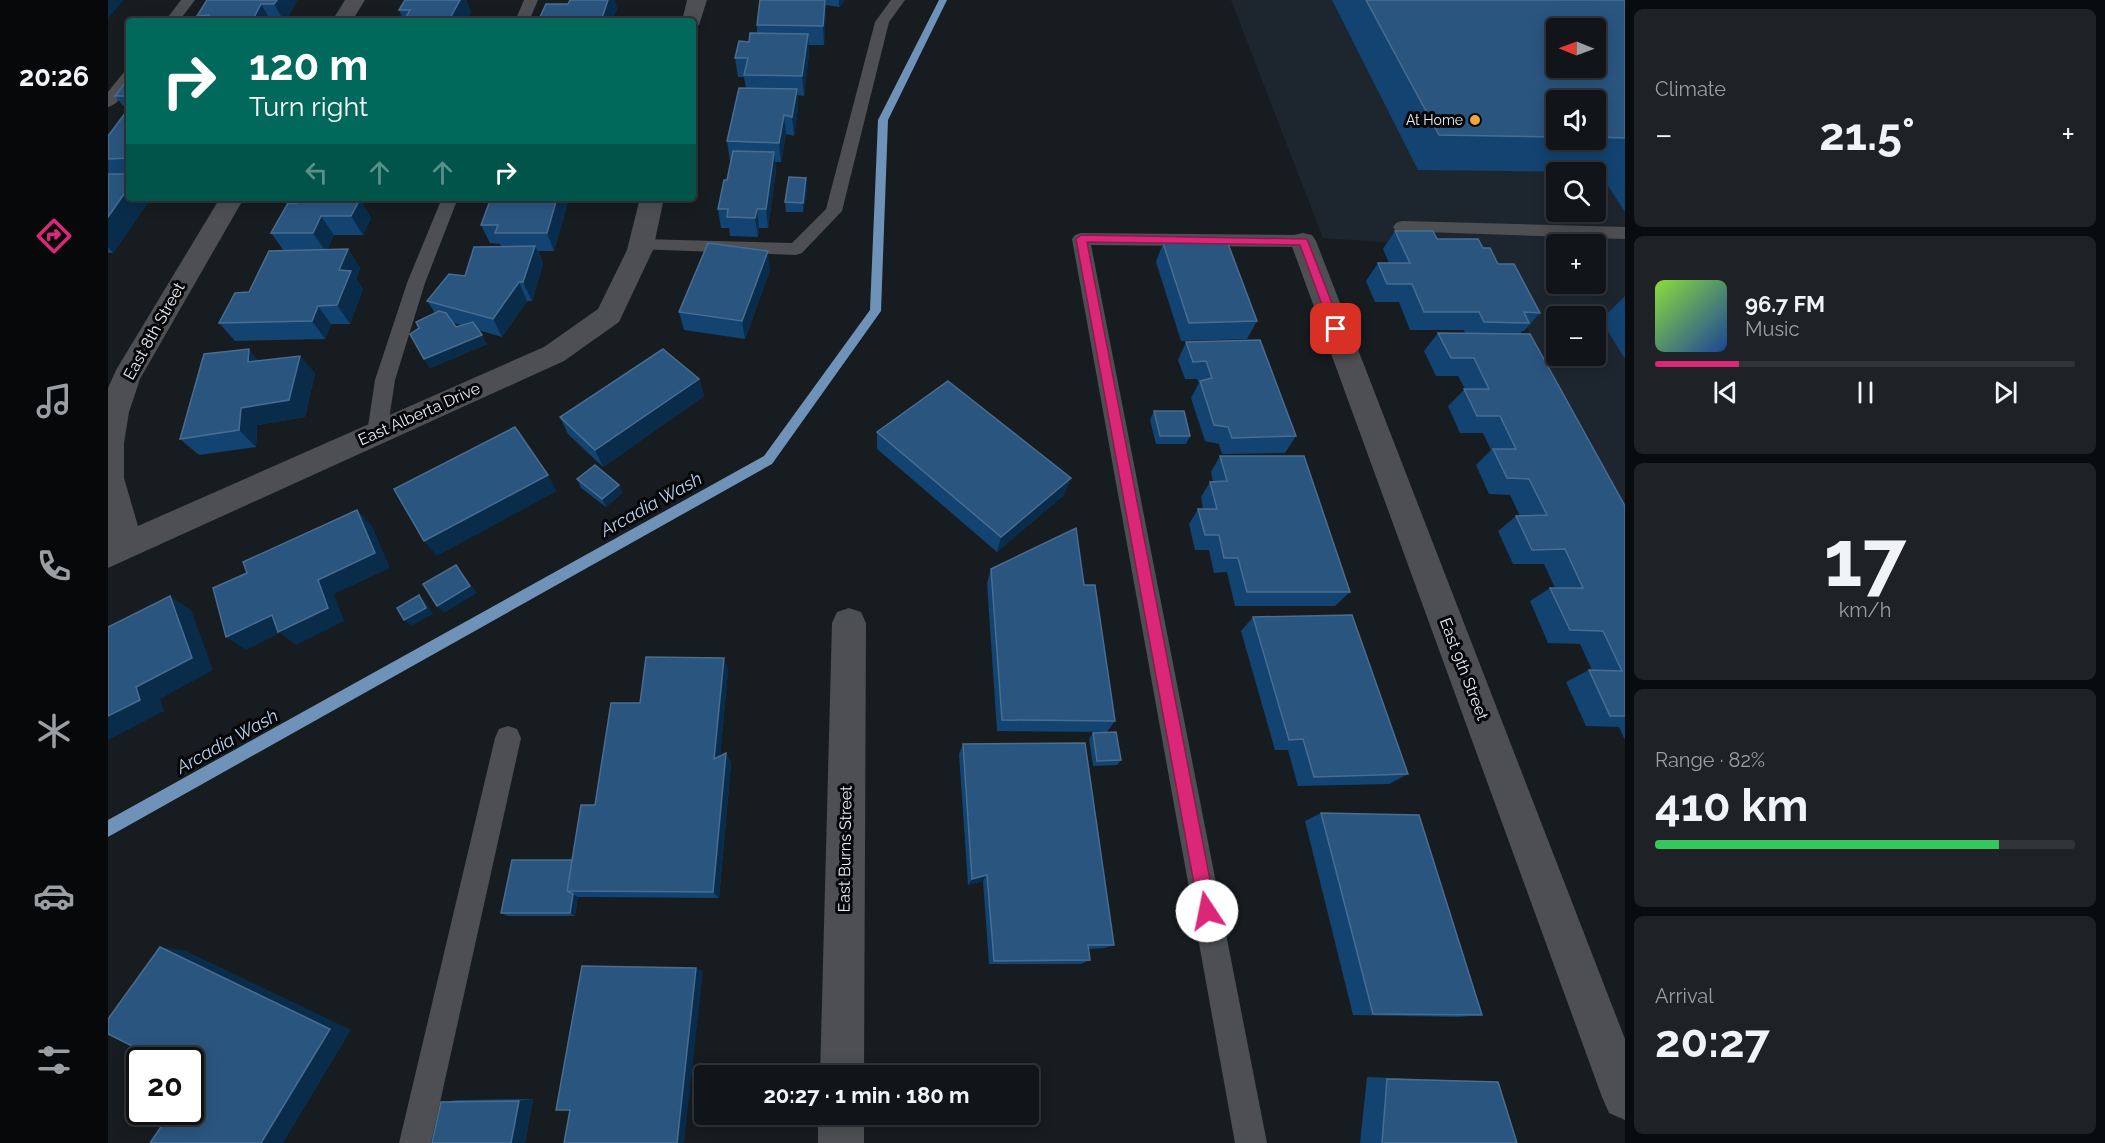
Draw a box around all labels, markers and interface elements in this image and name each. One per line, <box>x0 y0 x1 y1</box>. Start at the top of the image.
north arrow <box>1546 18 1606 78</box>
map controls <box>1546 18 1606 366</box>
text: 120 m <box>249 41 368 90</box>
icon: right <box>150 42 228 120</box>
text: 20:26 <box>19 61 89 92</box>
text: Climate <box>1655 77 1726 101</box>
button: sound <box>1546 90 1606 150</box>
text: Turn right <box>249 91 368 122</box>
text: 21.5° <box>1819 108 1915 161</box>
place label: At Home <box>1406 112 1463 128</box>
marker: At Home <box>1468 113 1482 127</box>
text: − <box>1655 115 1673 154</box>
text: + <box>2061 115 2075 154</box>
icon: left <box>300 156 333 189</box>
icon: ahead <box>363 156 396 189</box>
icon: ahead <box>426 156 459 189</box>
icon: right <box>489 156 522 189</box>
button: search <box>1546 162 1606 222</box>
icon: directions <box>33 215 75 257</box>
button: + <box>1546 234 1606 294</box>
street label: East 8th Street <box>119 279 189 383</box>
text: 96.7 FM <box>1745 291 1825 317</box>
pin <box>1310 303 1361 354</box>
button: − <box>1546 306 1606 366</box>
icon: arrive <box>1319 312 1352 345</box>
text: Music <box>1745 317 1799 341</box>
icon: previous <box>1709 376 1742 409</box>
icon: pause <box>1849 376 1882 409</box>
icon: next <box>1989 376 2022 409</box>
street label: East Alberta Drive <box>355 379 483 449</box>
icon: music <box>33 380 75 422</box>
water label: Arcadia Wash <box>596 467 706 541</box>
text: 17 <box>1824 513 1906 604</box>
icon: phone <box>33 545 75 587</box>
text: km/h <box>1839 598 1891 622</box>
street label: East 9th Street <box>1436 615 1492 723</box>
water label: Arcadia Wash <box>172 704 282 778</box>
icon: climate <box>33 710 75 752</box>
text: Range · 82% <box>1655 748 1765 772</box>
text: 410 km <box>1655 779 1808 832</box>
street label: East Burns Street <box>834 785 856 913</box>
icon: car <box>33 875 75 917</box>
position arrow <box>1175 879 1239 943</box>
text: Arrival <box>1655 984 1714 1008</box>
text: 20:27 <box>1655 1015 1770 1068</box>
icon: filters <box>33 1039 75 1081</box>
speed limit sign: 20 <box>126 1047 204 1125</box>
text: 20:27 · 1 min · 180 m <box>763 1082 970 1108</box>

